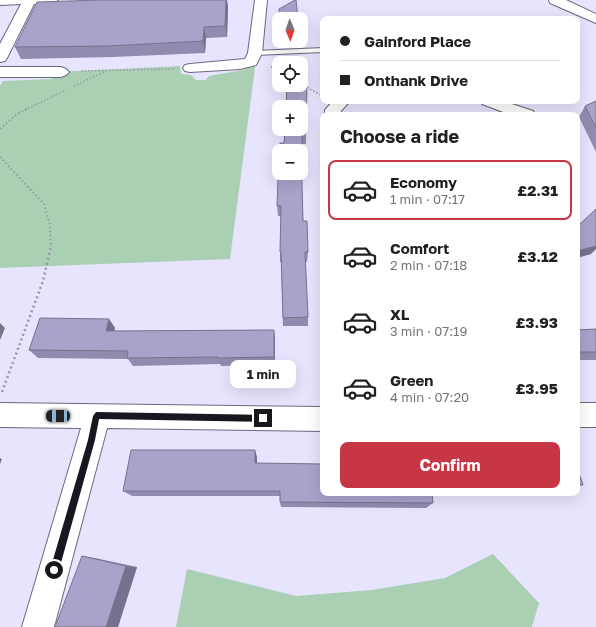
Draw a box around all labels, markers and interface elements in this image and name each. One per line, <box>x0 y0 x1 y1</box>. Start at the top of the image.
north arrow <box>272 12 308 48</box>
map controls <box>272 12 308 180</box>
text: Gainford Place <box>364 32 471 50</box>
button: locate <box>272 56 308 92</box>
text: Onthank Drive <box>364 71 468 89</box>
button: + <box>272 100 308 136</box>
text: Choose a ride <box>340 125 459 147</box>
button: − <box>272 144 308 180</box>
icon: car <box>342 172 378 208</box>
text: Economy <box>390 173 457 191</box>
text: £2.31 <box>517 181 558 199</box>
text: 1 min · 07:17 <box>390 191 465 207</box>
icon: car <box>342 238 378 274</box>
text: Comfort <box>390 239 449 257</box>
text: £3.12 <box>517 247 558 265</box>
text: 2 min · 07:18 <box>390 257 467 273</box>
icon: car <box>342 304 378 340</box>
text: XL <box>390 305 409 323</box>
text: £3.93 <box>515 313 558 331</box>
text: 3 min · 07:19 <box>390 323 467 339</box>
callout: 1 min <box>230 360 296 388</box>
text: 1 min <box>247 366 279 382</box>
icon: car <box>342 370 378 406</box>
text: Green <box>390 371 433 389</box>
text: £3.95 <box>515 379 558 397</box>
text: 4 min · 07:20 <box>390 389 469 405</box>
route end <box>254 409 272 427</box>
car <box>46 410 70 422</box>
button: Confirm <box>340 442 560 488</box>
route start <box>45 561 63 579</box>

